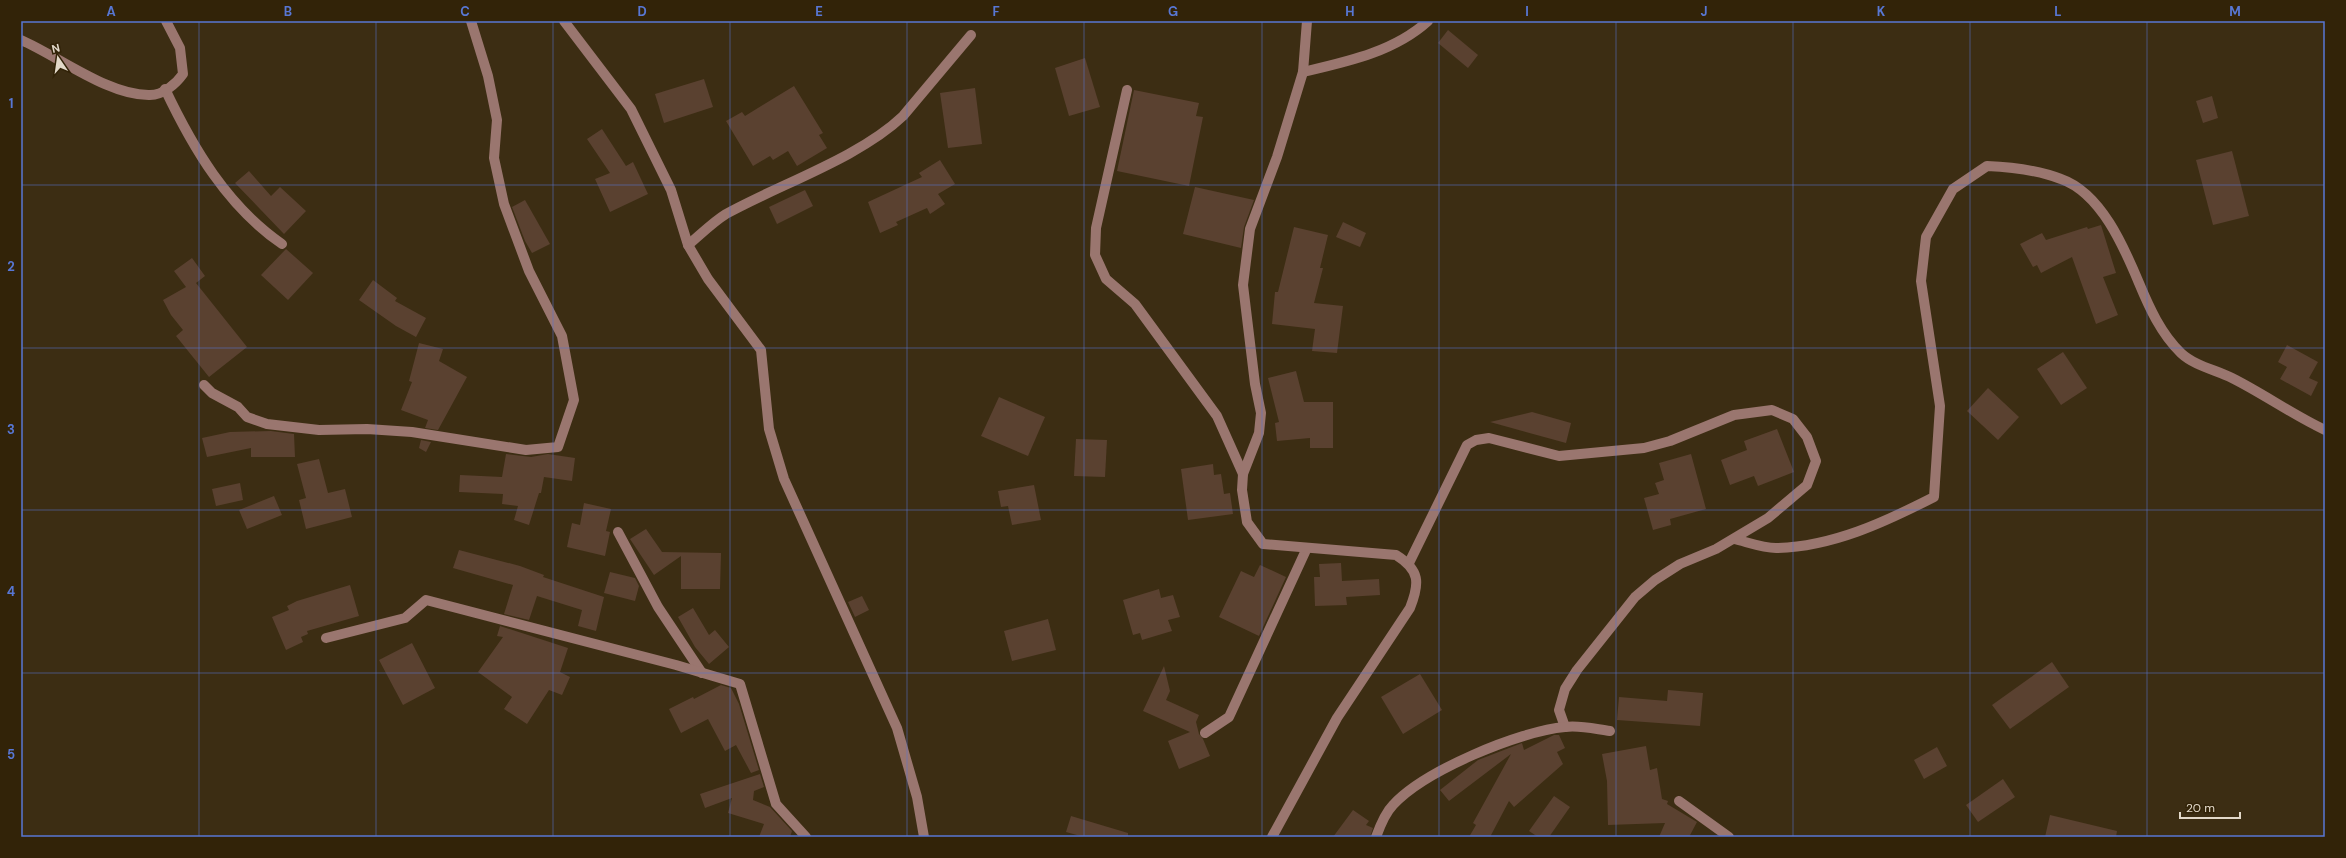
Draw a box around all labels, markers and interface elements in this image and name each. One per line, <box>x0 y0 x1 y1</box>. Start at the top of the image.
text: A <box>106 3 116 20</box>
text: B <box>284 3 292 20</box>
text: C <box>460 3 470 20</box>
text: D <box>637 3 647 20</box>
text: E <box>815 3 823 20</box>
text: F <box>992 3 1000 20</box>
text: G <box>1168 3 1178 20</box>
text: H <box>1345 3 1355 20</box>
text: I <box>1525 3 1529 20</box>
text: J <box>1700 3 1708 20</box>
text: K <box>1877 3 1886 20</box>
text: L <box>2054 3 2062 20</box>
text: M <box>2229 3 2241 20</box>
north arrow <box>38 38 78 78</box>
text: N <box>50 41 61 56</box>
text: 1 <box>9 95 13 112</box>
text: 2 <box>7 258 15 275</box>
text: 3 <box>7 421 15 438</box>
text: 4 <box>7 583 15 600</box>
text: 5 <box>7 746 15 763</box>
scale bar <box>2180 794 2240 820</box>
text: 20 m <box>2186 800 2215 816</box>

